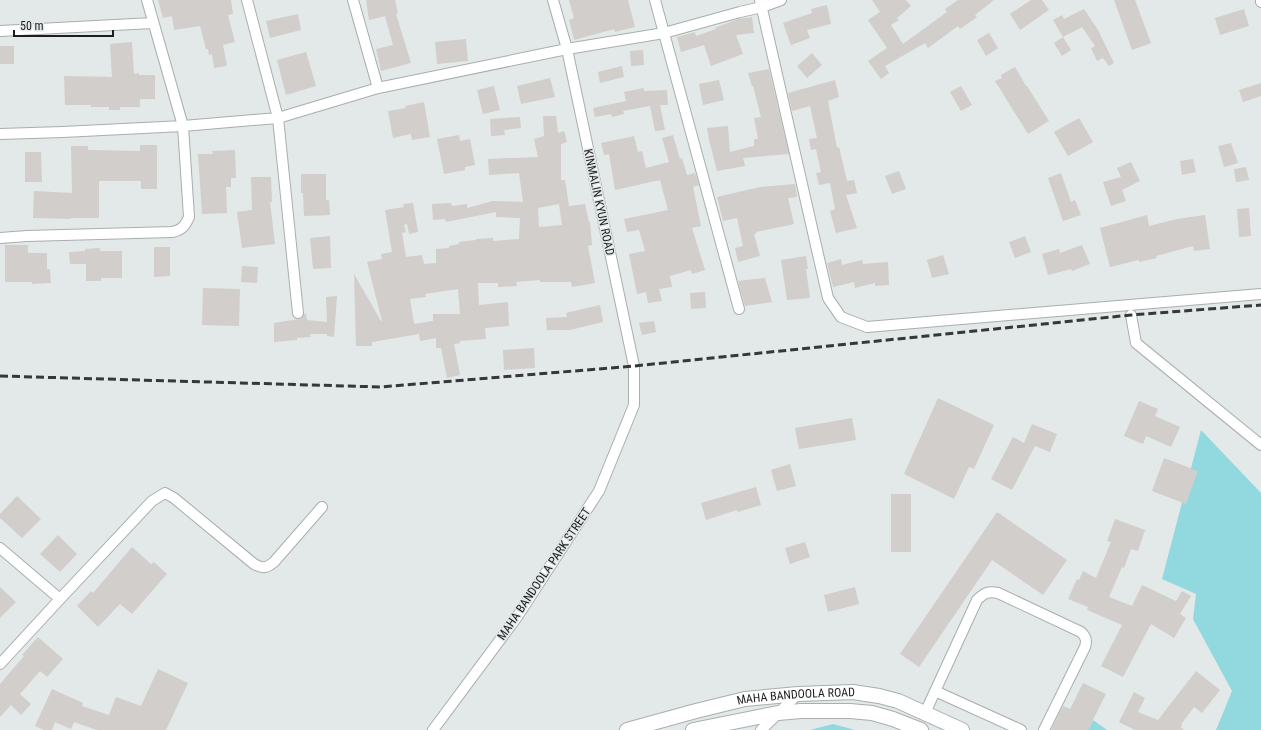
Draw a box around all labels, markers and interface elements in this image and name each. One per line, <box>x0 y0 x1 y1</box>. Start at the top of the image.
scale bar <box>14 12 113 38</box>
text: 50 m <box>20 19 44 33</box>
street label: KINMALIN KYUN ROAD <box>581 148 617 257</box>
street label: MAHA BANDOOLA PARK STREET <box>494 505 594 643</box>
street label: MAHA BANDOOLA ROAD <box>735 685 855 708</box>

